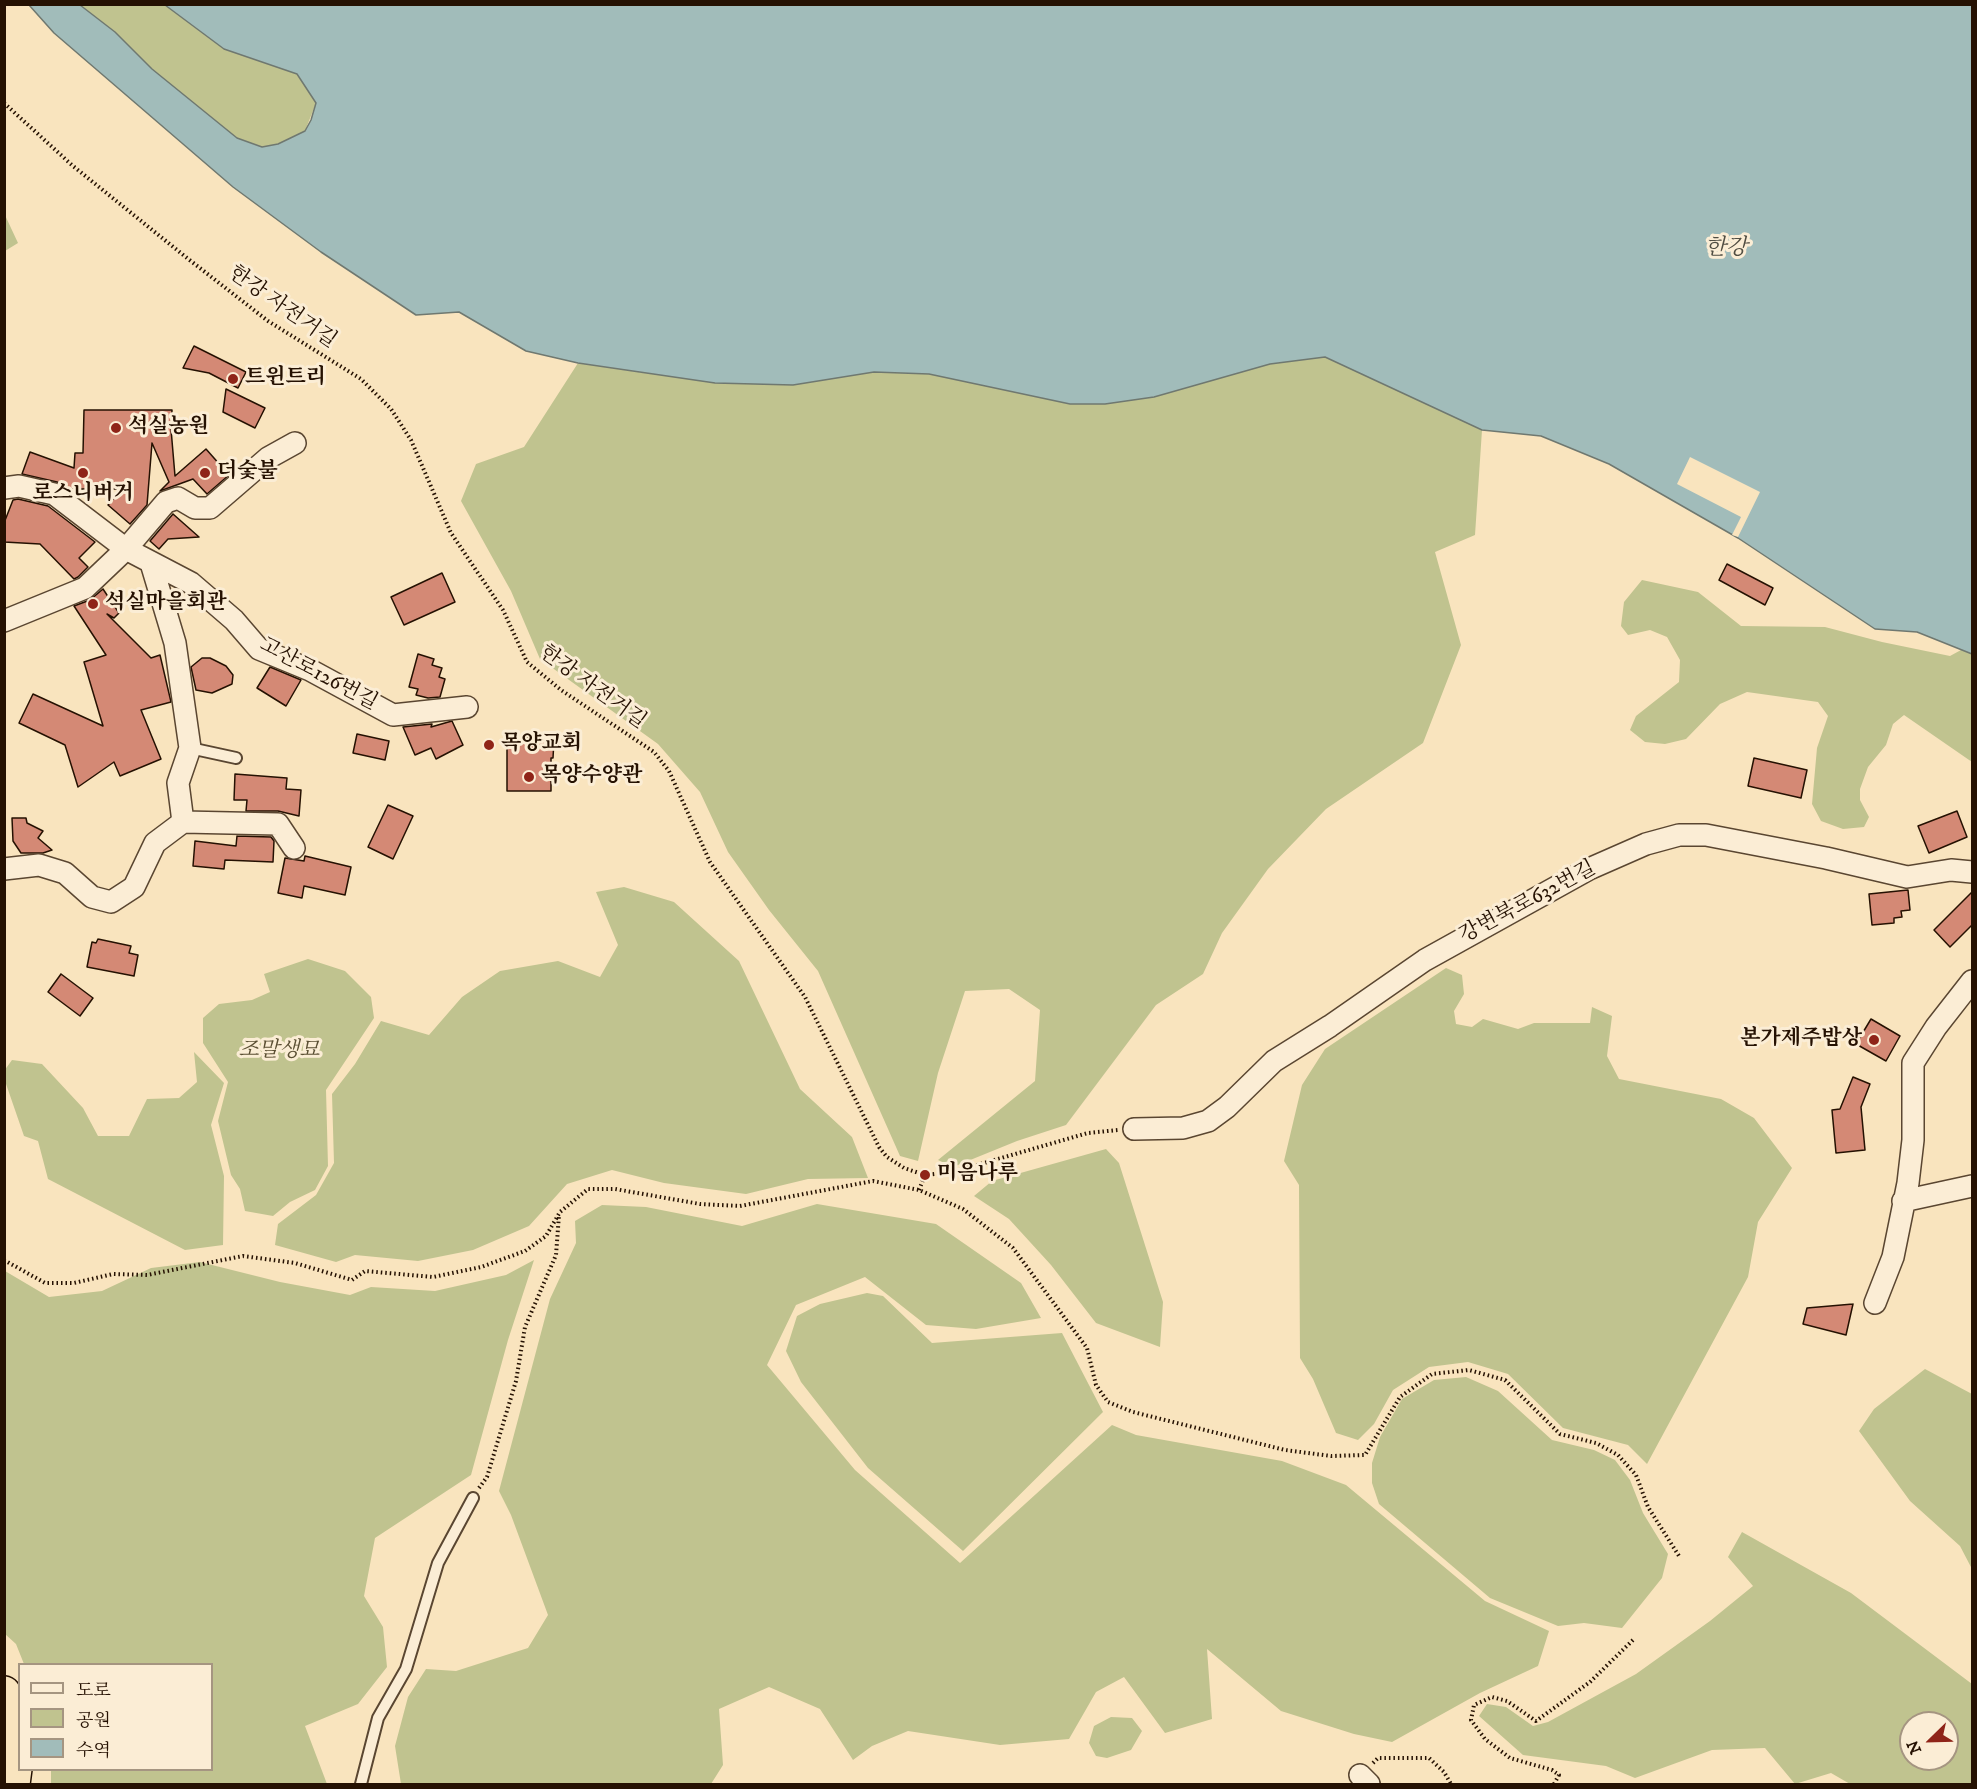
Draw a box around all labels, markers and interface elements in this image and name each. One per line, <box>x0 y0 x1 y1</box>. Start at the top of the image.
water label: 한강 <box>1705 236 1747 262</box>
street label: 한강 자전거길 <box>223 261 341 355</box>
place label: 트윈트리 <box>245 366 326 392</box>
marker: 트윈트리 <box>226 372 240 386</box>
place label: 석실농원 <box>128 415 209 441</box>
marker: 석실농원 <box>109 421 123 435</box>
place label: 더숯불 <box>217 460 278 486</box>
marker: 로스니버거 <box>76 466 90 480</box>
marker: 더숯불 <box>198 466 212 480</box>
place label: 로스니버거 <box>32 482 134 508</box>
place label: 석실마을회관 <box>105 591 227 617</box>
marker: 석실마을회관 <box>86 597 100 611</box>
street label: 고산로126번길 <box>255 633 381 717</box>
street label: 한강 자전거길 <box>534 641 650 735</box>
place label: 목양교회 <box>501 732 582 758</box>
marker: 목양교회 <box>482 738 496 752</box>
place label: 목양수양관 <box>541 764 642 790</box>
marker: 목양수양관 <box>522 770 536 784</box>
street label: 강변북로632번길 <box>1456 856 1600 950</box>
place label: 본가제주밥상 <box>1740 1027 1862 1053</box>
marker: 본가제주밥상 <box>1867 1033 1881 1047</box>
park label: 조말생묘 <box>238 1039 320 1065</box>
place label: 미음나루 <box>937 1162 1018 1188</box>
marker: 미음나루 <box>918 1168 932 1182</box>
legend <box>18 1663 213 1771</box>
text: 도로 <box>76 1680 111 1702</box>
text: 공원 <box>76 1710 111 1732</box>
north arrow <box>1899 1711 1959 1771</box>
text: N <box>1903 1737 1926 1757</box>
text: 수역 <box>76 1740 111 1762</box>

